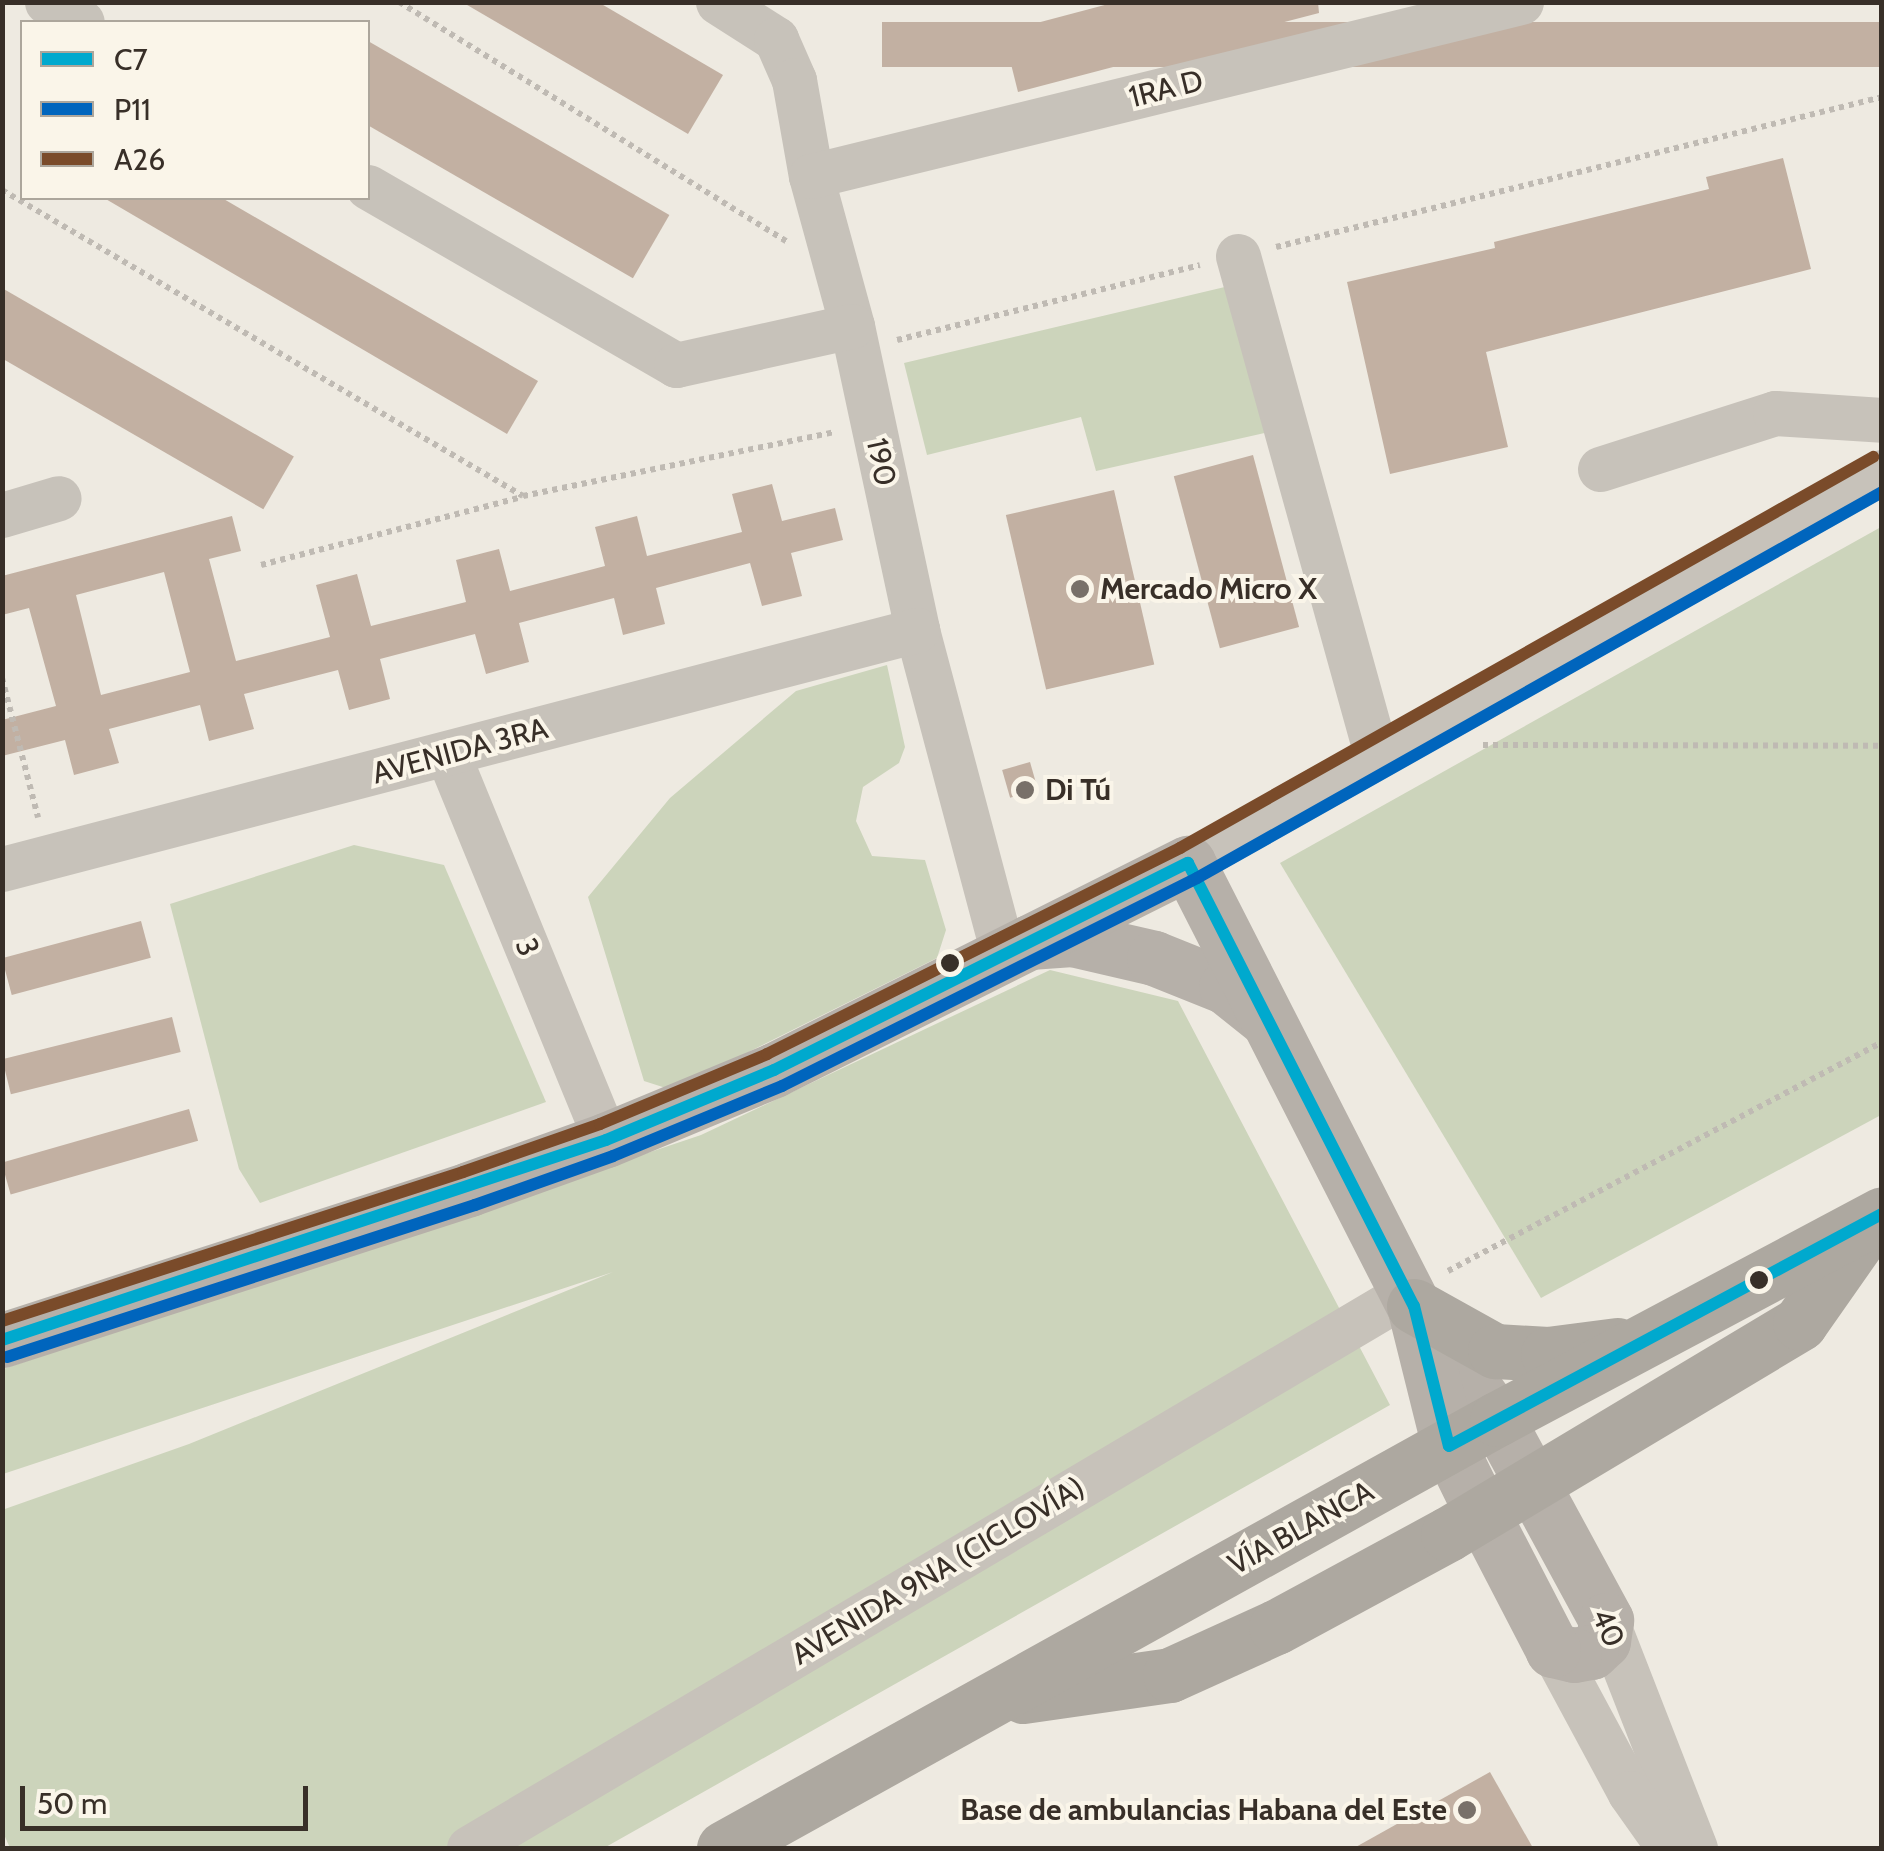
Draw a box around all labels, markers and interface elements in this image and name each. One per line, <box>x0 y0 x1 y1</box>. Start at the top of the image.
legend <box>20 20 370 200</box>
text: C7 <box>114 41 148 78</box>
street label: 1RA D <box>1125 62 1207 116</box>
text: P11 <box>114 91 151 128</box>
text: A26 <box>114 141 165 178</box>
street label: 190 <box>858 435 904 489</box>
place label: Mercado Micro X <box>1100 571 1317 607</box>
marker: Mercado Micro X <box>1069 578 1091 600</box>
street label: AVENIDA 3RA <box>368 710 552 792</box>
place label: Di Tú <box>1045 772 1111 808</box>
marker: Di Tú <box>1014 779 1036 801</box>
street label: 3 <box>507 933 547 961</box>
unlabelled marker <box>940 953 960 973</box>
unlabelled marker <box>1749 1270 1769 1290</box>
street label: AVENIDA 9NA (CICLOVÍA) <box>785 1469 1091 1673</box>
street label: VÍA BLANCA <box>1222 1473 1380 1583</box>
street label: 40 <box>1584 1603 1632 1653</box>
scale bar <box>25 1766 312 1828</box>
text: 50 m <box>37 1785 107 1822</box>
place label: Base de ambulancias Habana del Este <box>960 1792 1447 1828</box>
marker: Base de ambulancias Habana del Este <box>1456 1799 1478 1821</box>

